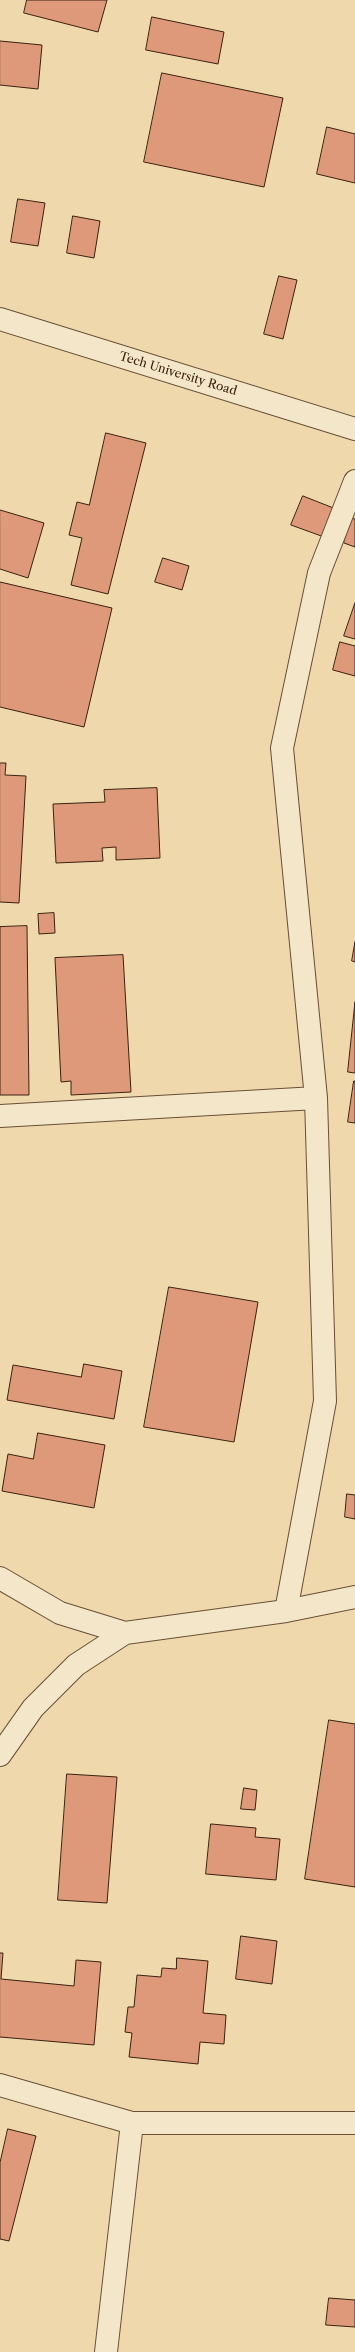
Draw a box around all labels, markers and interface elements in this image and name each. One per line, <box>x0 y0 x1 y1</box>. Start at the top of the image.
street label: Tech University Road <box>117 349 239 399</box>

